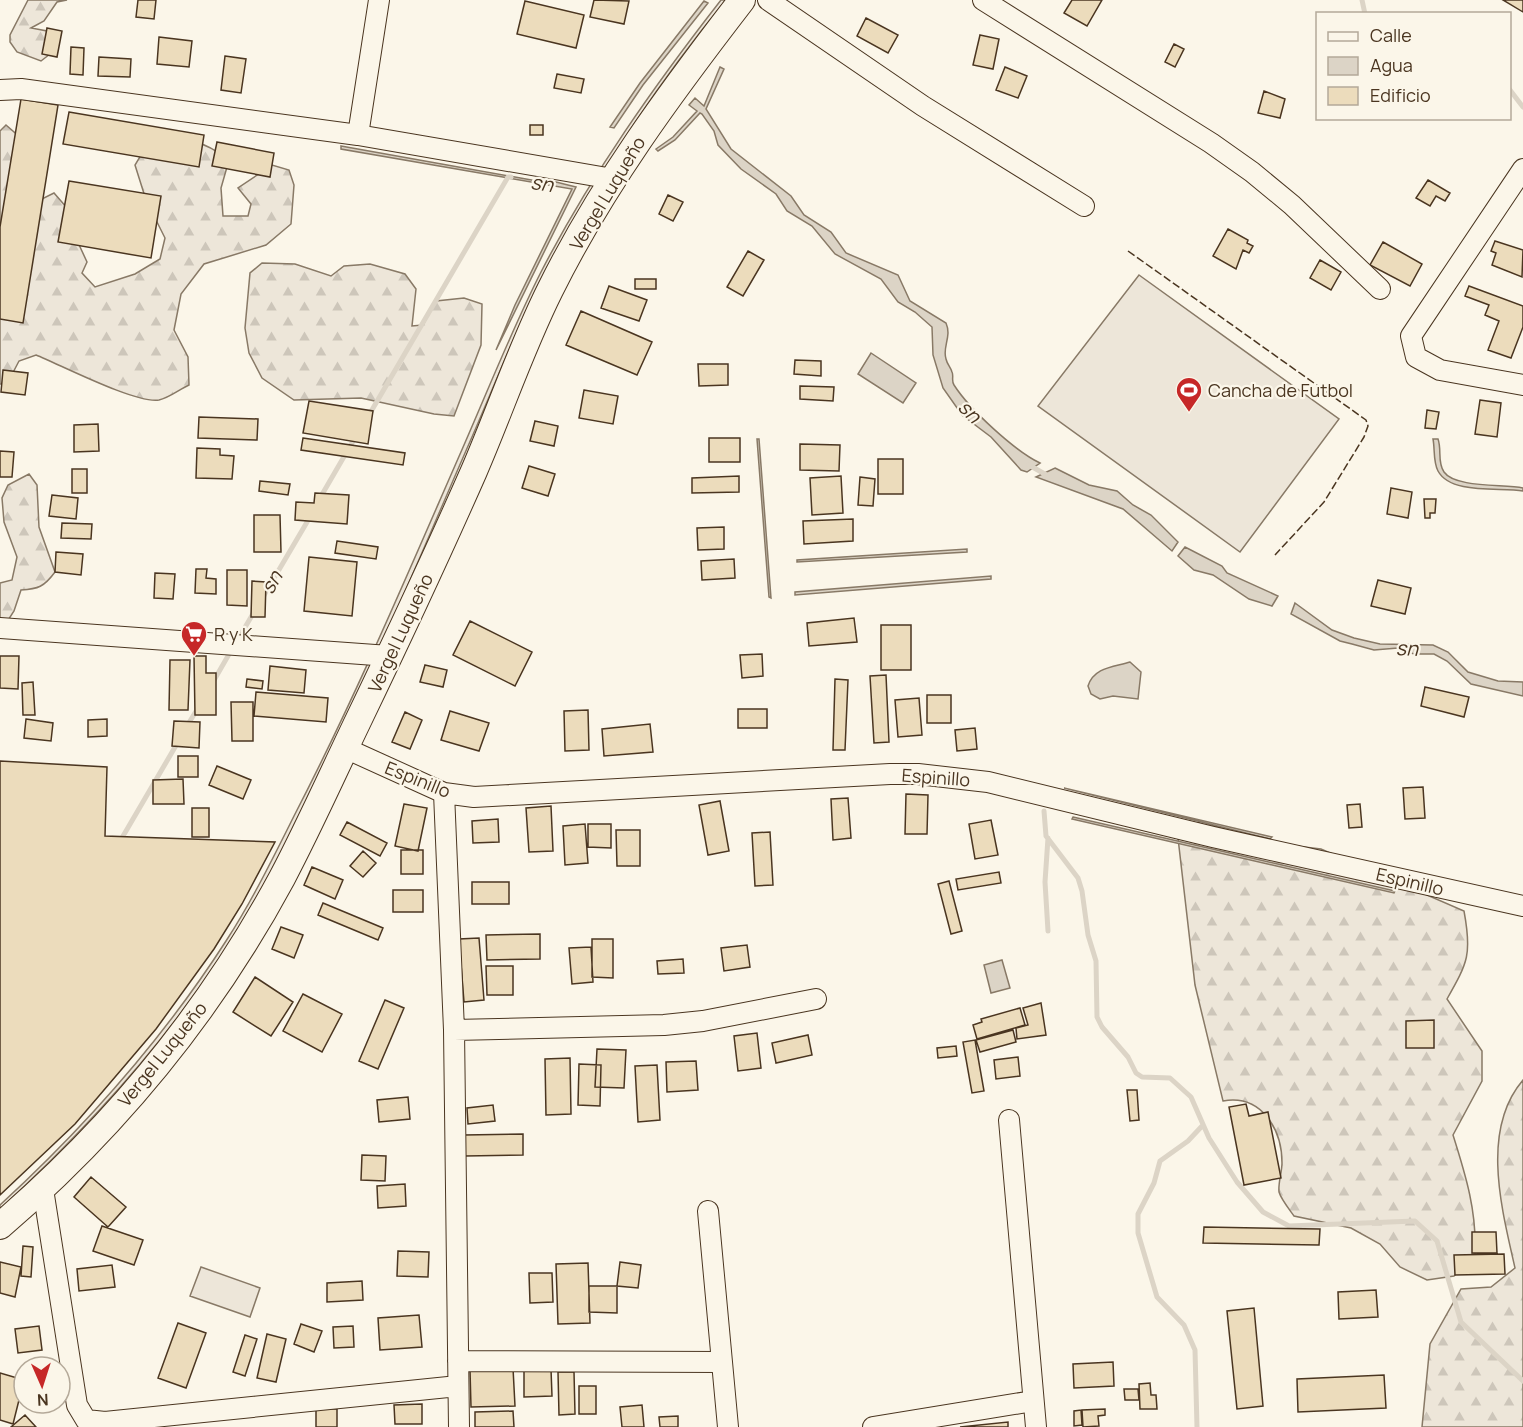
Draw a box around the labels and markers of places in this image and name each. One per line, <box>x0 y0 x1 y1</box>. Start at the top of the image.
sports icon: Cancha de Futbol <box>1174 375 1204 413</box>
place label: Cancha de Futbol <box>1208 378 1353 402</box>
supermarket icon: R y K <box>179 619 209 657</box>
place label: R y K <box>214 622 253 646</box>

